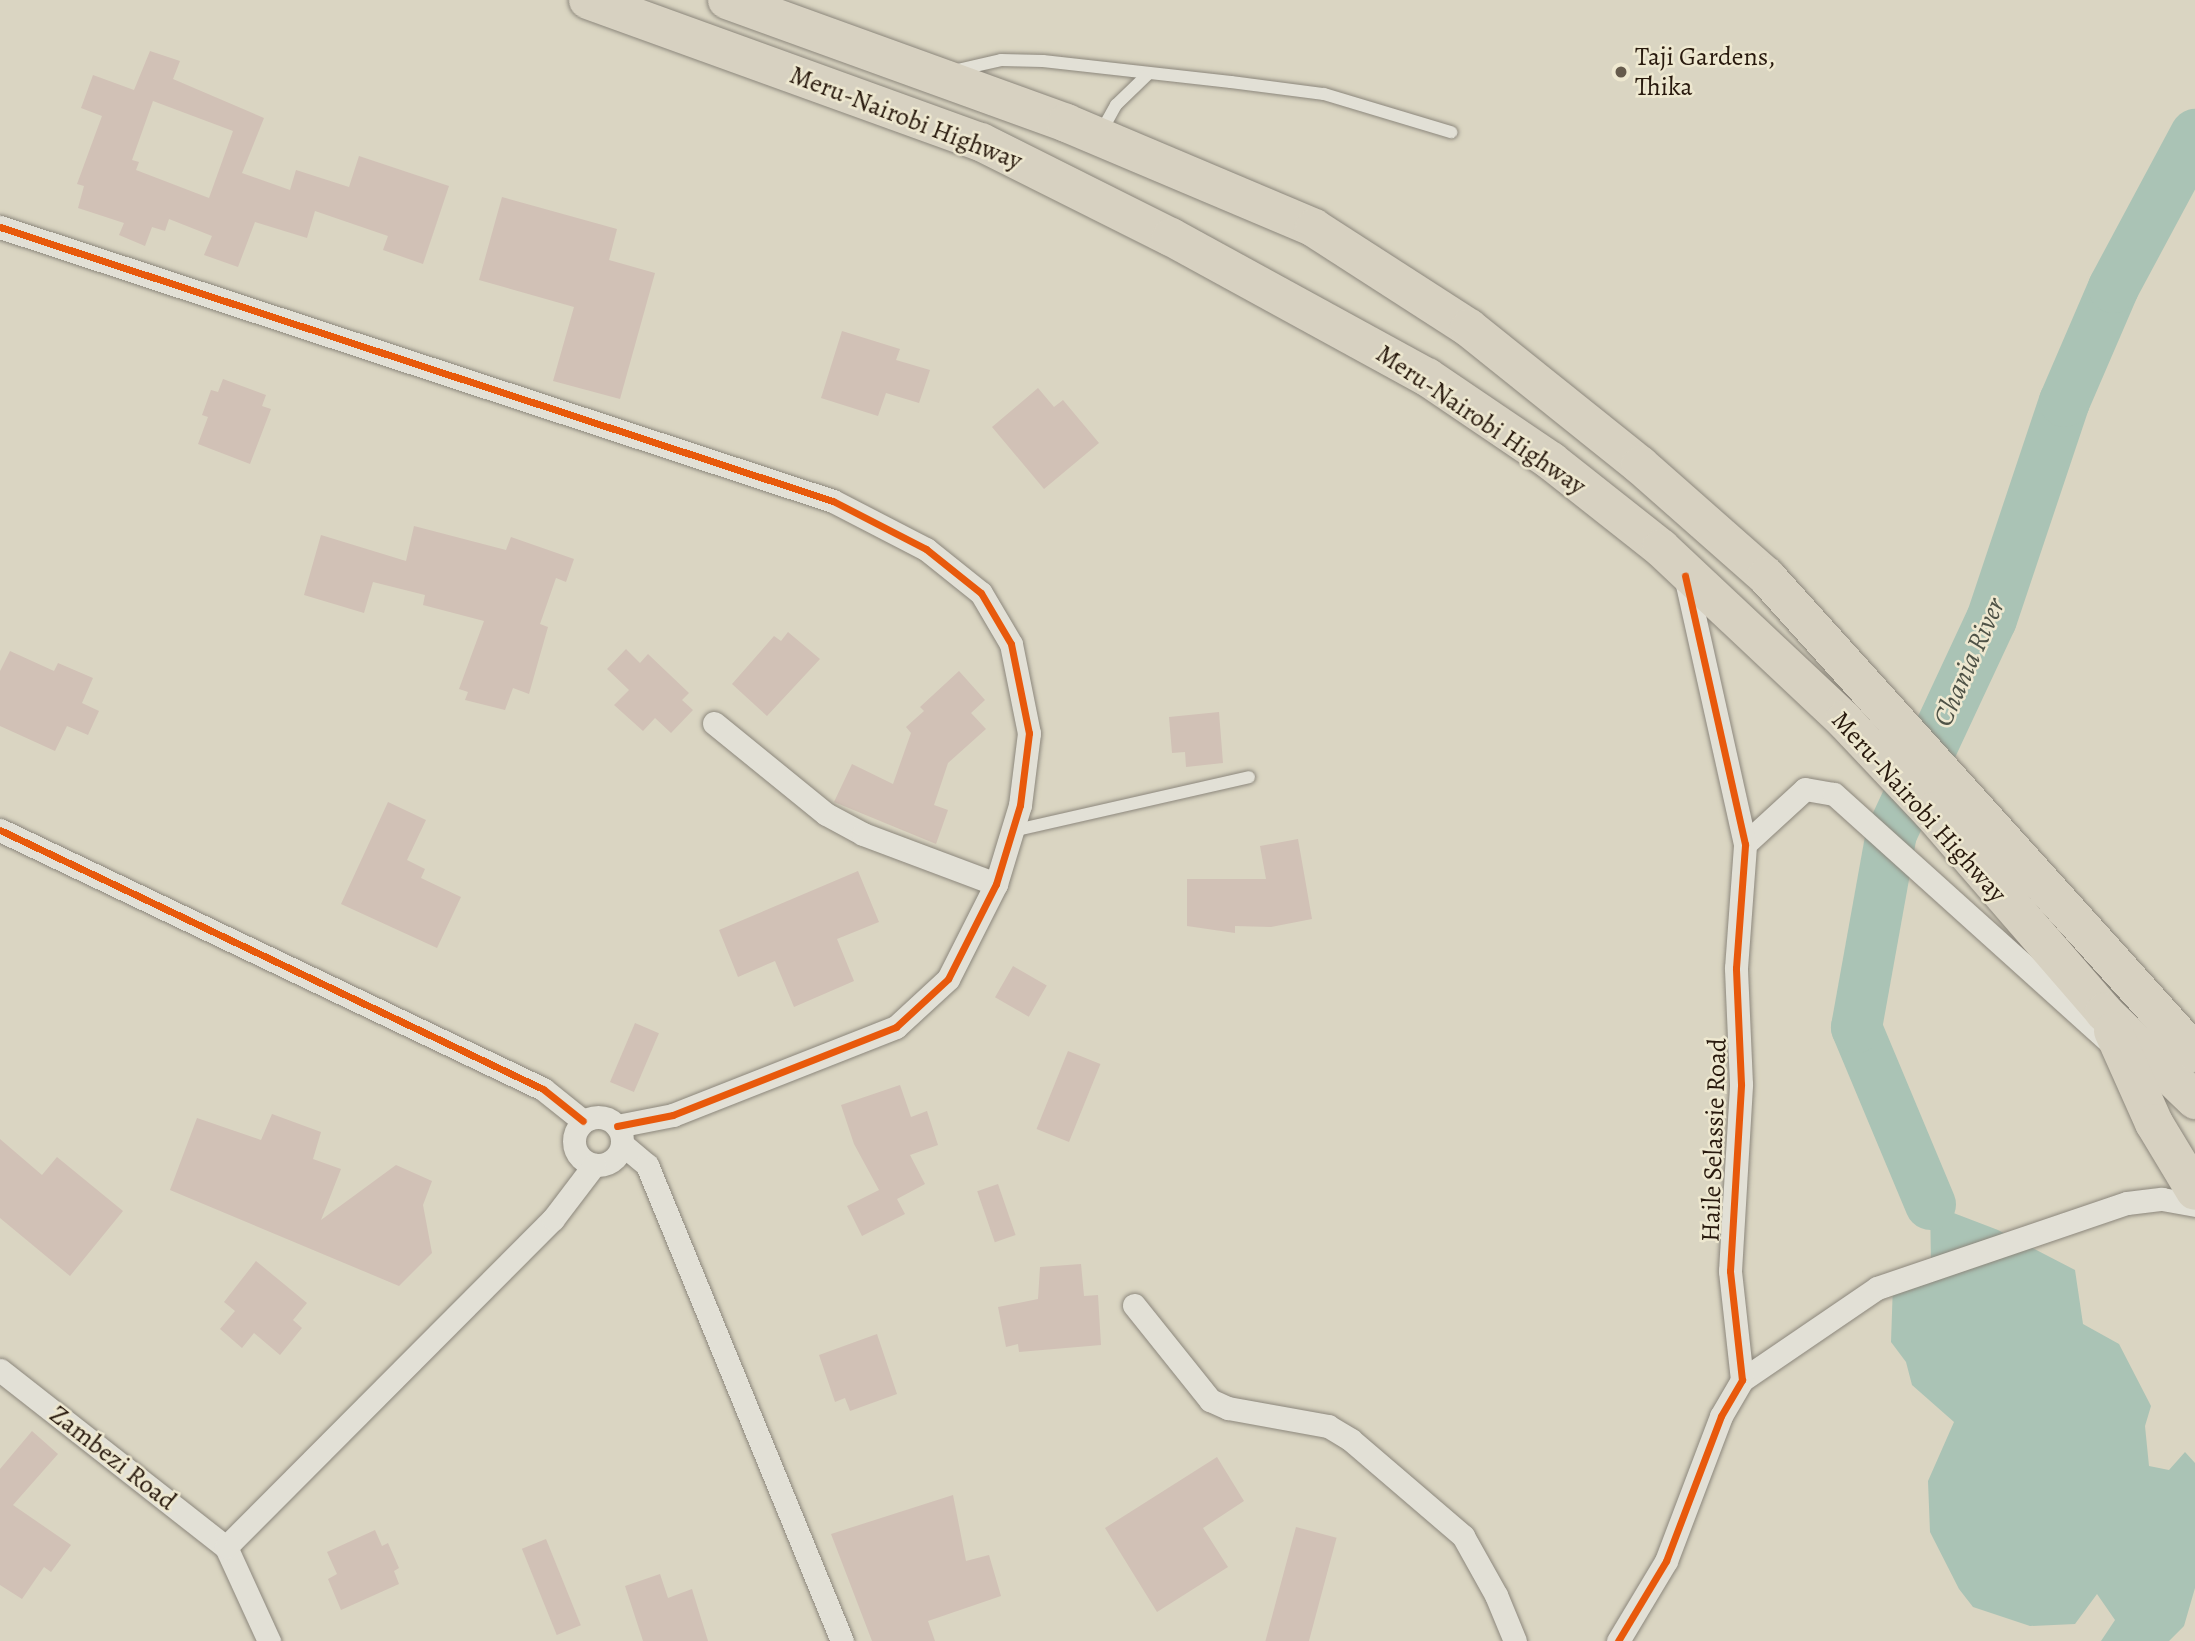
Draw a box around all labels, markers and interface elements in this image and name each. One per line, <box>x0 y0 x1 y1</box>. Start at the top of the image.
place label: Taji Gardens, Thika <box>1635 41 1775 102</box>
street label: Meru-Nairobi Highway <box>785 59 1027 177</box>
marker: Taji Gardens, Thika <box>1613 64 1629 80</box>
street label: Meru-Nairobi Highway <box>1370 338 1592 502</box>
water label: Chania River <box>1926 593 2012 731</box>
street label: Meru-Nairobi Highway <box>1825 705 2013 909</box>
street label: Haile Selassie Road <box>1695 1037 1733 1243</box>
street label: Zambezi Road <box>44 1399 182 1517</box>

